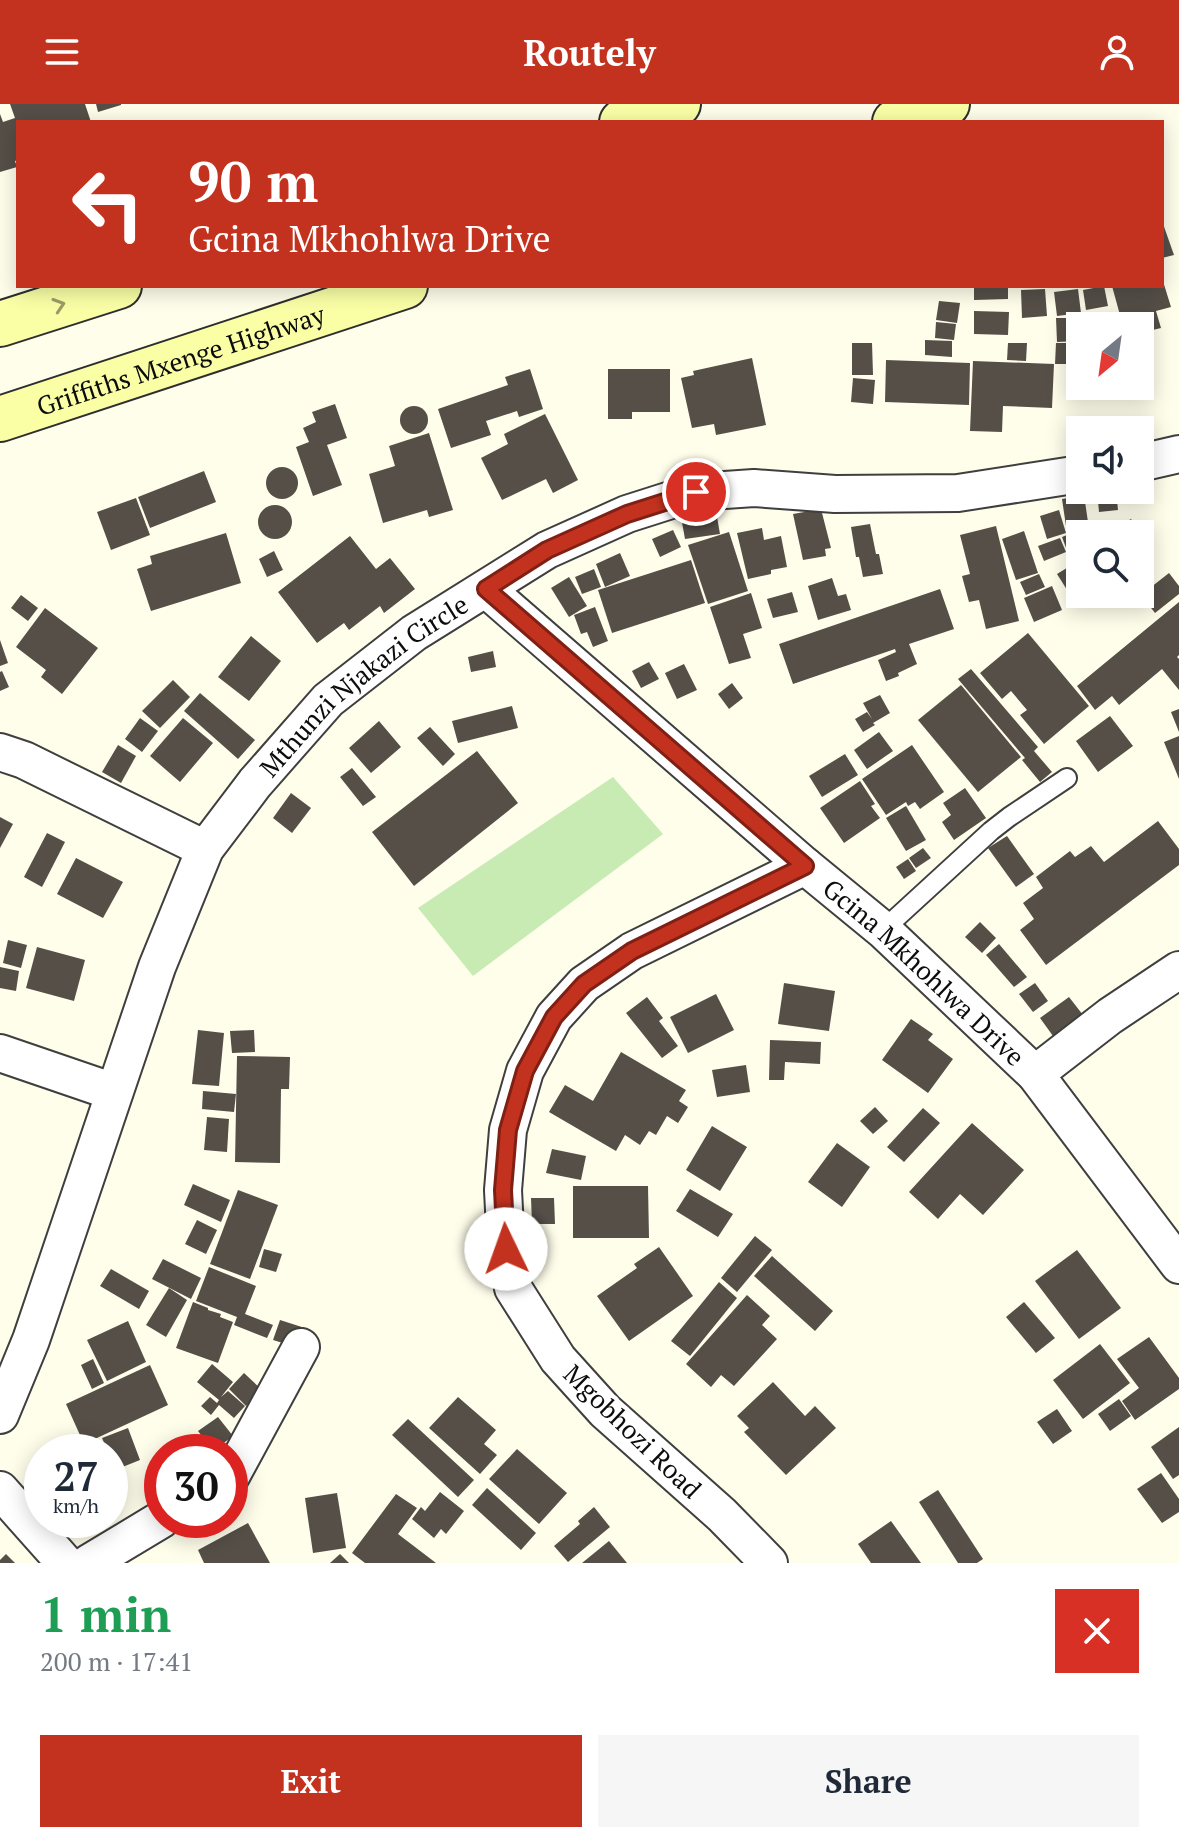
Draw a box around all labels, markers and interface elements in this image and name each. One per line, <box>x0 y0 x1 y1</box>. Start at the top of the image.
text: Routely <box>523 29 656 76</box>
icon: menu <box>40 30 84 74</box>
icon: person <box>1095 30 1139 74</box>
text: 90 m <box>188 144 318 218</box>
icon: left <box>56 152 160 256</box>
text: Gcina Mkhohlwa Drive <box>188 215 550 262</box>
street label: Griffiths Mxenge Highway <box>32 296 330 423</box>
one-way arrow <box>52 299 66 315</box>
north arrow <box>1066 312 1154 400</box>
map controls <box>1066 312 1154 608</box>
button: sound <box>1066 416 1154 504</box>
pin <box>662 458 730 526</box>
icon: arrive <box>674 470 718 514</box>
button: search <box>1066 520 1154 608</box>
street label: Mthunzi Njakazi Circle <box>252 587 474 784</box>
street label: Gcina Mkhohlwa Drive <box>816 871 1032 1073</box>
position arrow <box>464 1207 548 1291</box>
street label: Mgobhozi Road <box>557 1357 709 1505</box>
speed limit sign: 30 <box>144 1434 248 1538</box>
text: 27 <box>53 1449 99 1502</box>
text: km/h <box>53 1492 99 1519</box>
text: 1 min <box>40 1582 171 1646</box>
button: close <box>1055 1589 1139 1673</box>
text: 200 m · 17:41 <box>40 1644 193 1678</box>
button: Exit <box>40 1735 582 1827</box>
button: Share <box>598 1735 1139 1827</box>

